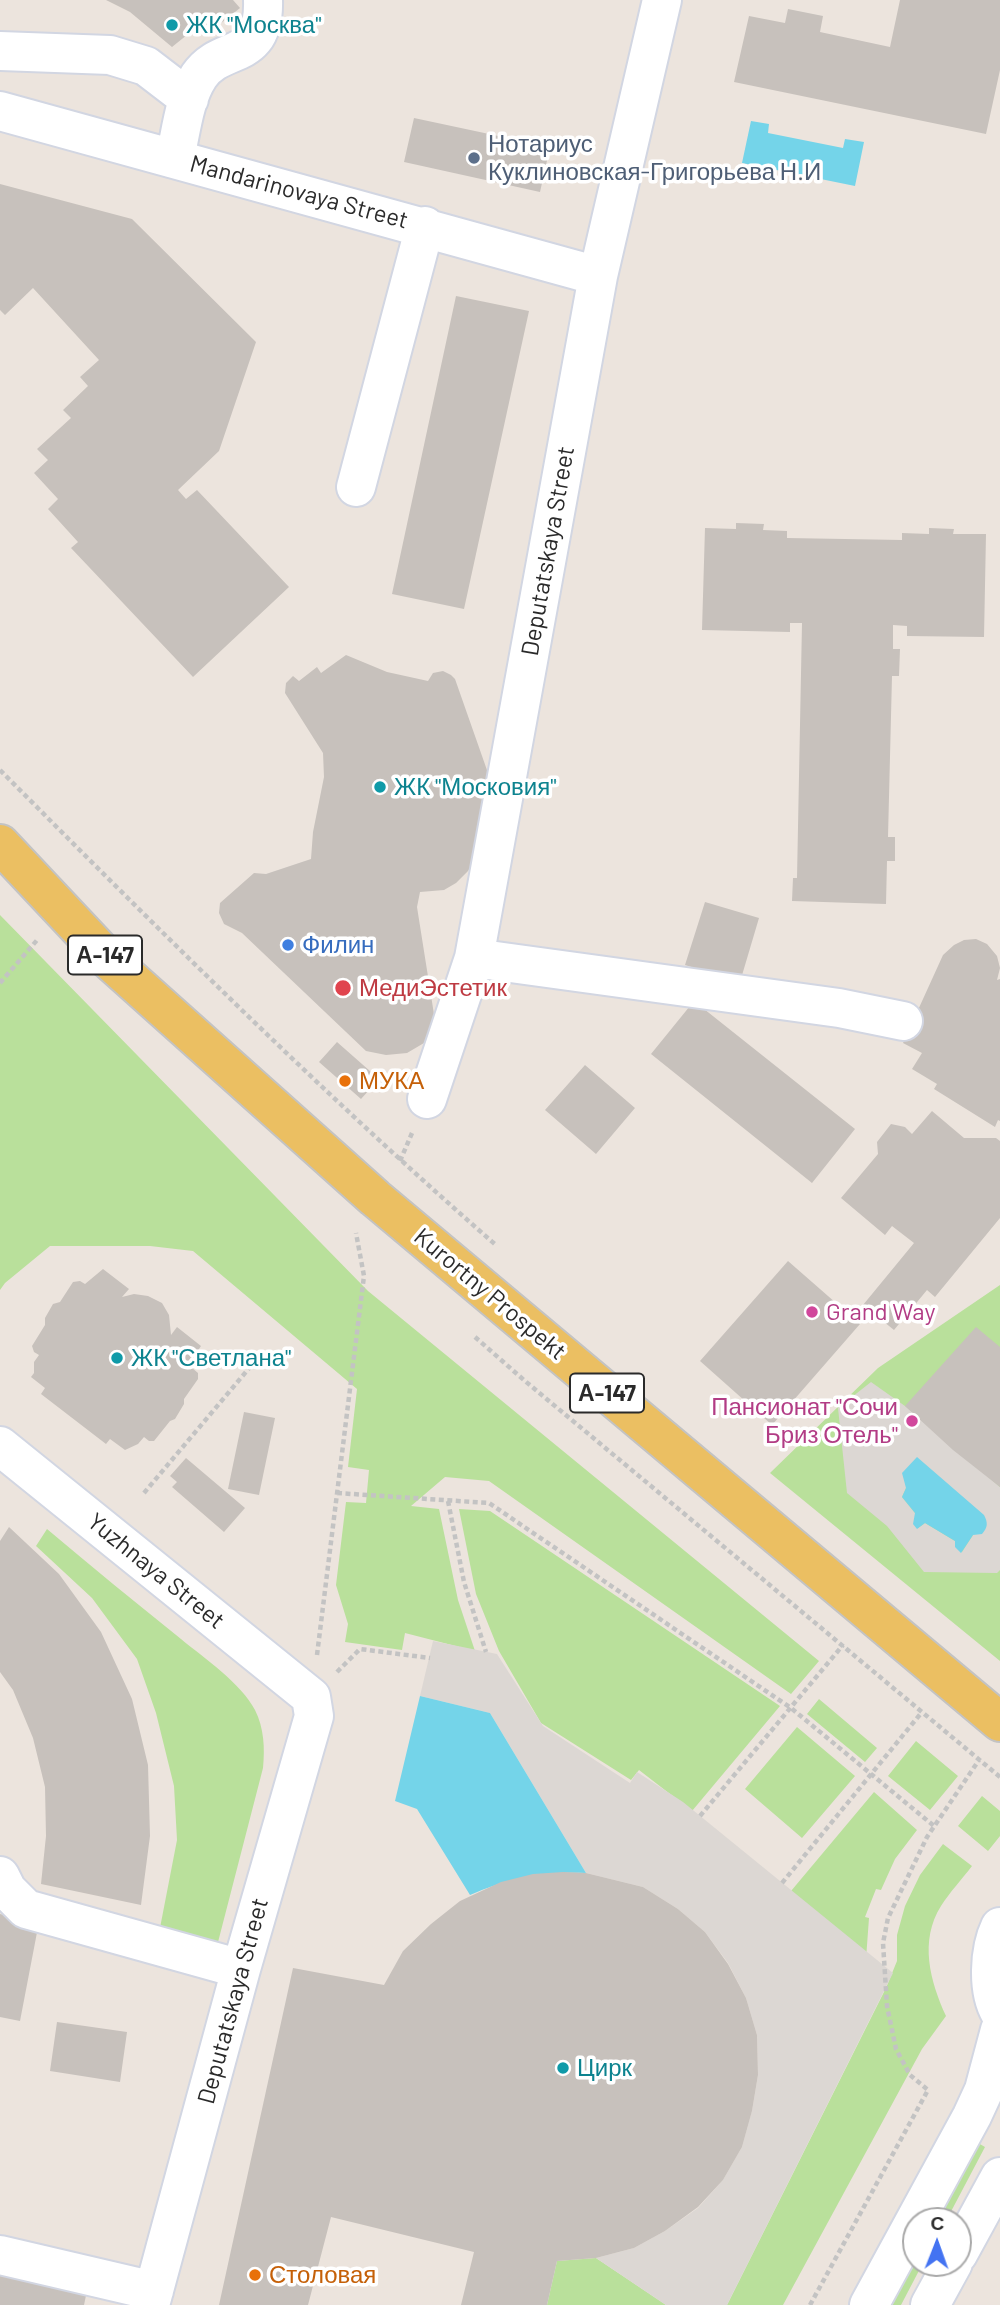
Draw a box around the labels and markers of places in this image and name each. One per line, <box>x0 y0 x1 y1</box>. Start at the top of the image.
place label: ЖК "Москва" <box>186 11 322 39</box>
marker: ЖК "Москва" <box>164 17 180 33</box>
place label: Нотариус Куклиновская-Григорьева Н.И <box>488 130 821 186</box>
marker: Нотариус Куклиновская-Григорьева Н.И <box>466 150 482 166</box>
place label: ЖК "Московия" <box>394 773 556 801</box>
marker: ЖК "Московия" <box>372 779 388 795</box>
place label: Филин <box>302 931 374 959</box>
marker: Филин <box>280 937 296 953</box>
place label: МедиЭстетик <box>359 974 507 1002</box>
marker: МедиЭстетик <box>333 978 353 998</box>
place label: МУКА <box>359 1067 424 1095</box>
marker: МУКА <box>337 1073 353 1089</box>
place label: Grand Way <box>826 1298 935 1326</box>
marker: Grand Way <box>804 1304 820 1320</box>
place label: ЖК "Светлана" <box>131 1344 291 1372</box>
marker: ЖК "Светлана" <box>109 1350 125 1366</box>
place label: Пансионат "Сочи Бриз Отель" <box>711 1393 898 1449</box>
marker: Пансионат "Сочи Бриз Отель" <box>904 1413 920 1429</box>
place label: Цирк <box>577 2054 632 2082</box>
marker: Цирк <box>555 2060 571 2076</box>
place label: Столовая <box>269 2261 376 2289</box>
marker: Столовая <box>247 2267 263 2283</box>

